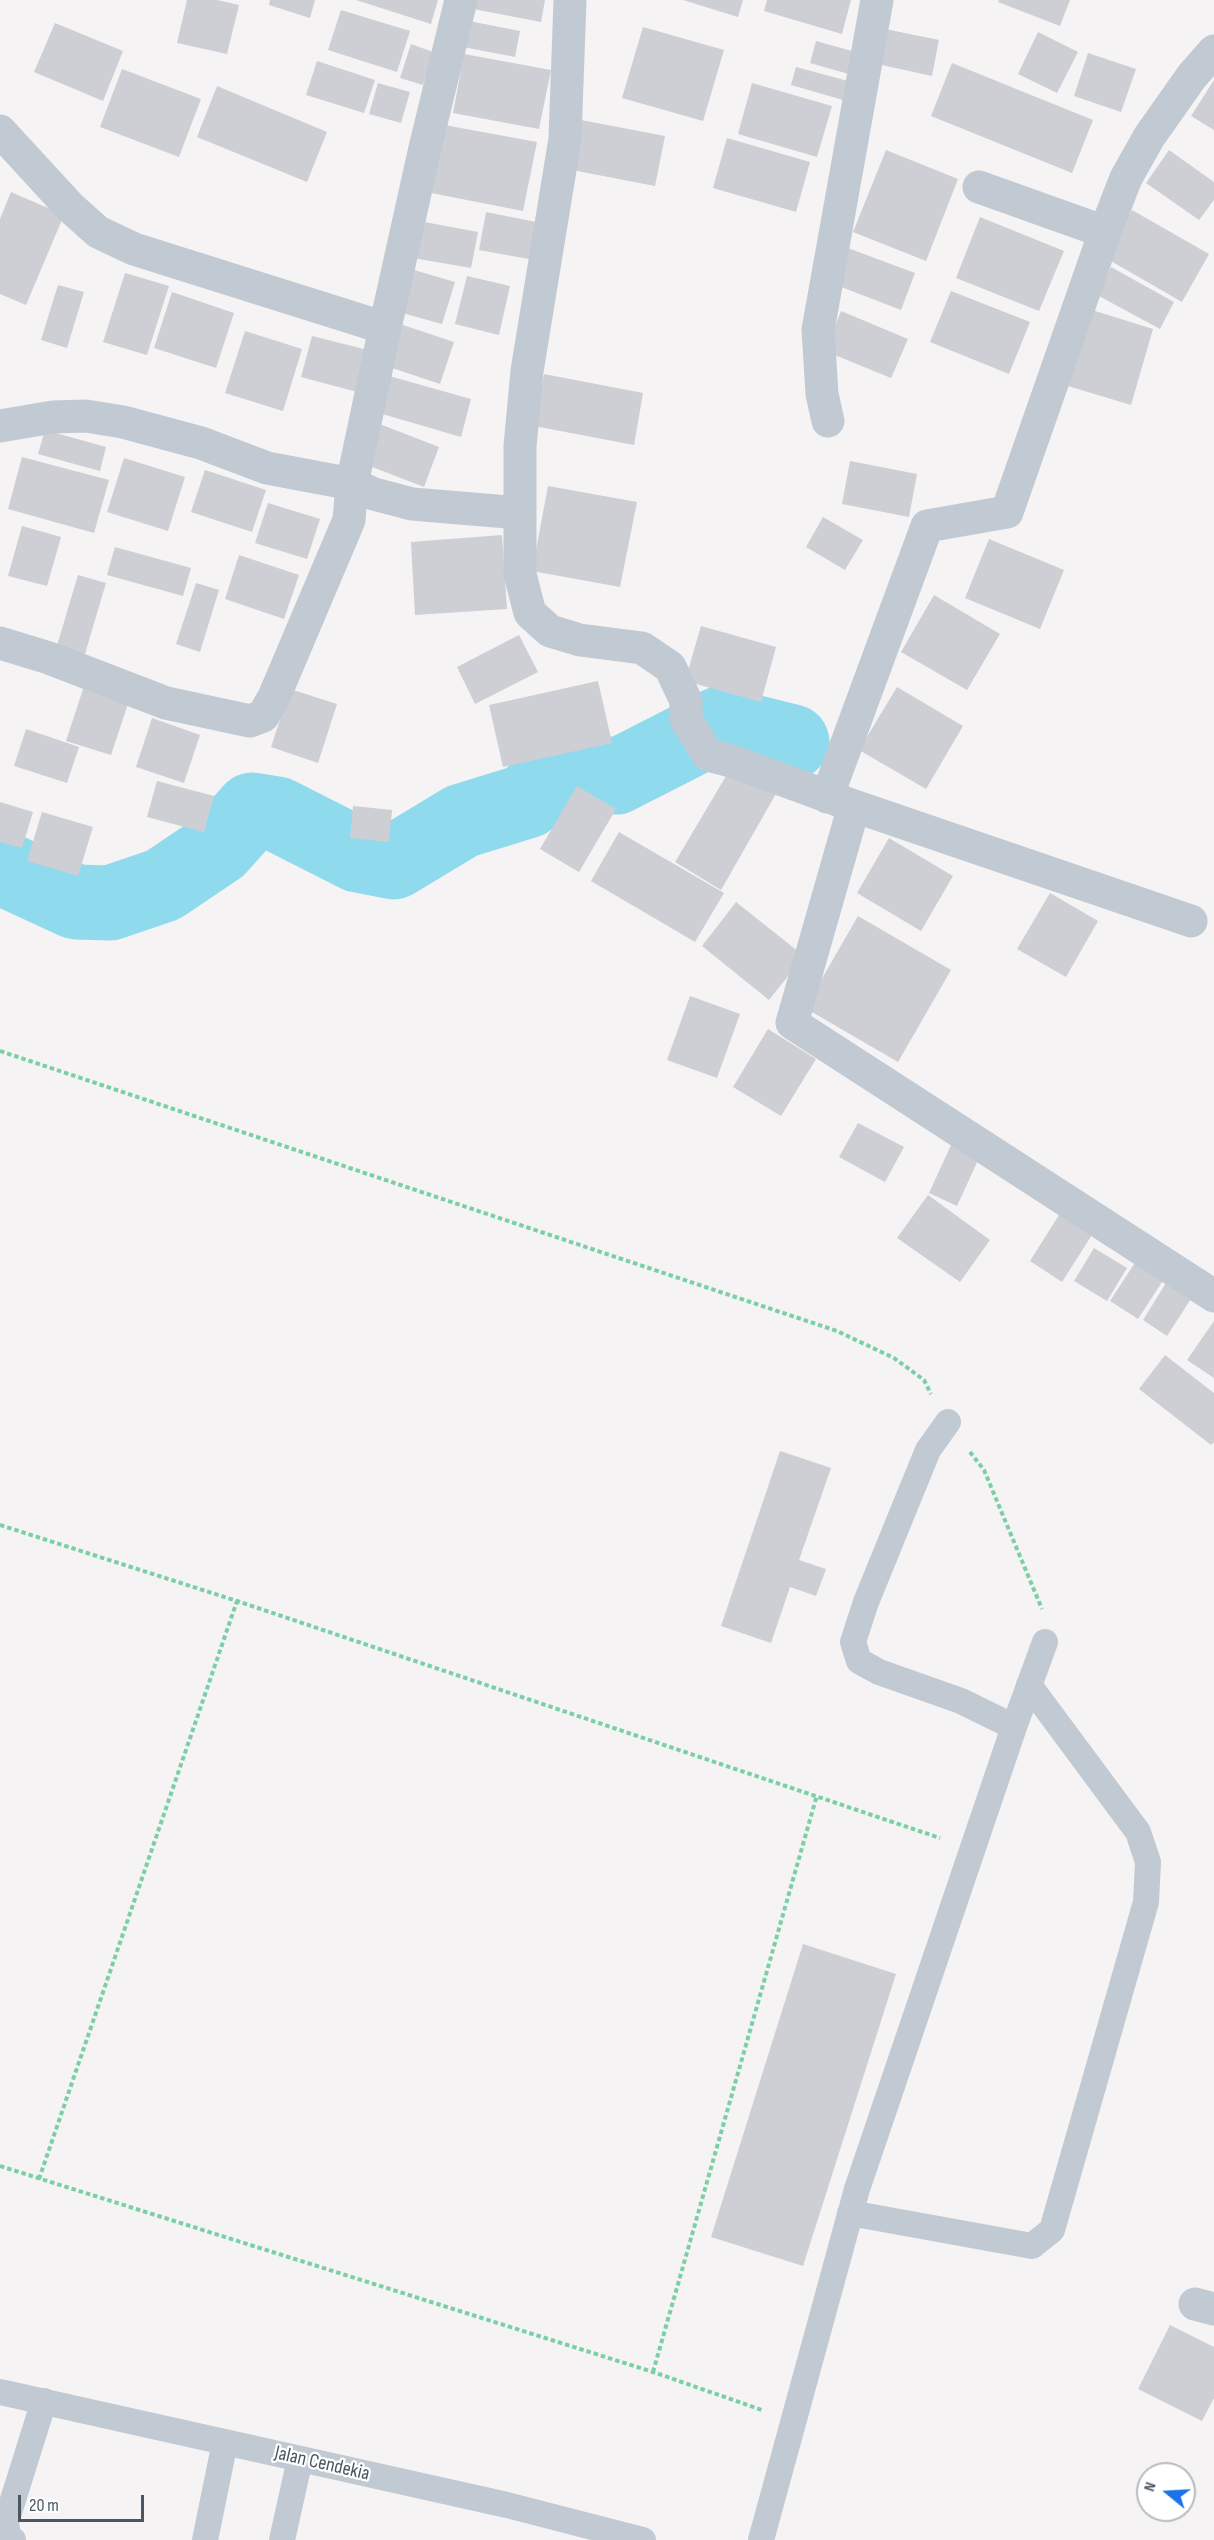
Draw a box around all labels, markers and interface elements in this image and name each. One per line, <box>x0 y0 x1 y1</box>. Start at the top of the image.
street label: Jalan Cendekia <box>272 2441 372 2487</box>
north arrow <box>1136 2462 1196 2522</box>
text: N <box>1140 2480 1161 2494</box>
scale bar <box>21 2483 147 2521</box>
text: 20 m <box>29 2495 59 2516</box>

